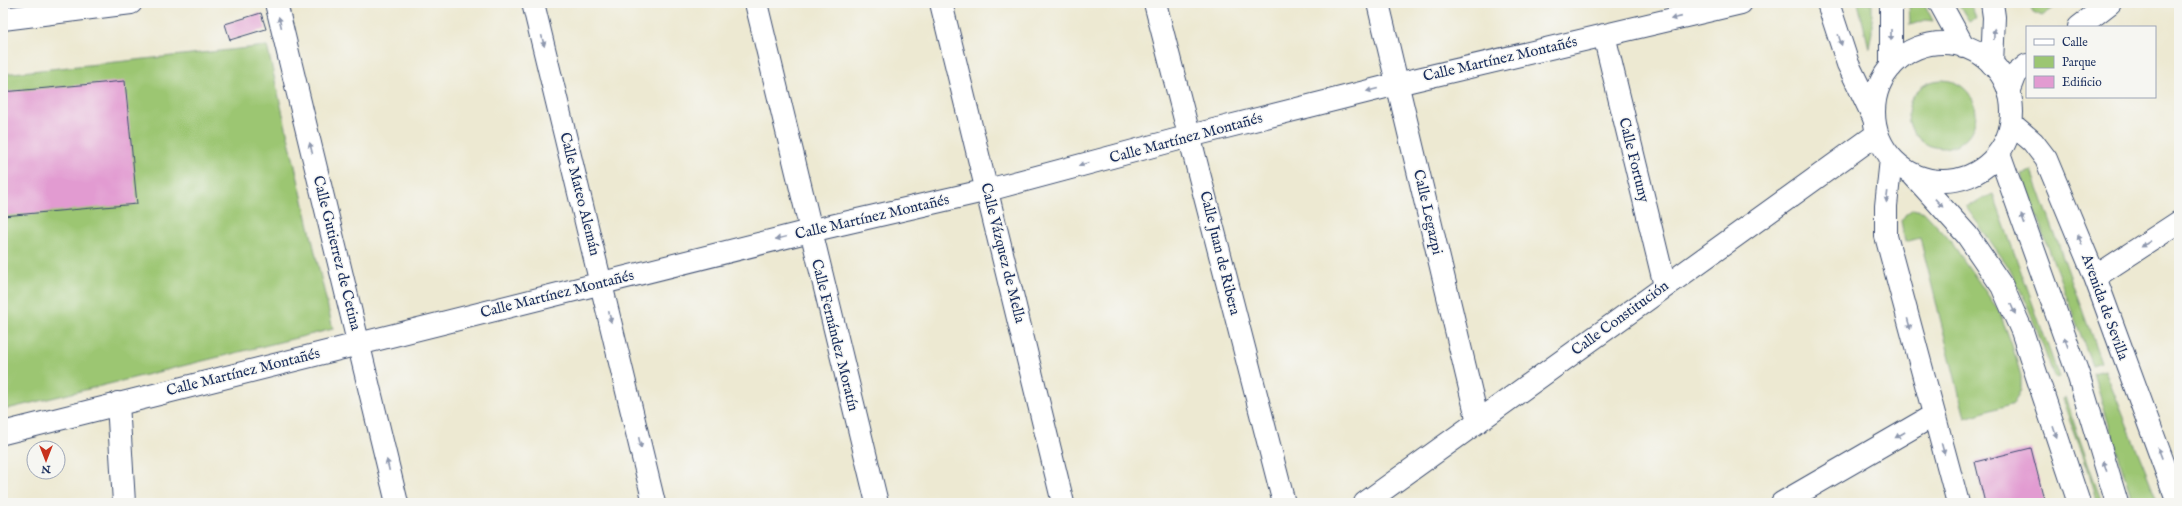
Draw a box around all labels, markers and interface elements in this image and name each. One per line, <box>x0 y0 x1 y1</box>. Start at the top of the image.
one-way arrow <box>277 16 283 28</box>
one-way arrow <box>1670 16 1682 22</box>
legend <box>2026 26 2156 98</box>
one-way arrow <box>1990 28 1997 40</box>
one-way arrow <box>1888 29 1894 42</box>
street label: Calle Martínez Montañés <box>1421 32 1579 86</box>
one-way arrow <box>1837 34 1843 46</box>
one-way arrow <box>540 35 546 47</box>
text: Calle <box>2062 35 2088 50</box>
text: Parque <box>2062 55 2097 71</box>
text: Edificio <box>2062 75 2102 90</box>
one-way arrow <box>1366 87 1378 93</box>
street label: Calle Martínez Montañés <box>1107 108 1265 168</box>
street label: Calle Fortuny <box>1614 116 1654 205</box>
street label: Calle Mateo Alemán <box>555 130 605 258</box>
one-way arrow <box>308 142 314 154</box>
one-way arrow <box>1078 162 1090 168</box>
street label: Calle Legazpi <box>1409 168 1447 256</box>
street label: Calle Gutierrez de Cetina <box>309 174 366 333</box>
street label: Calle Vázquez de Mella <box>976 181 1030 326</box>
street label: Calle Juan de Ribera <box>1195 189 1245 317</box>
street label: Calle Martínez Montañés <box>793 190 951 244</box>
one-way arrow <box>1883 191 1890 203</box>
one-way arrow <box>1934 198 1944 208</box>
one-way arrow <box>2019 213 2025 225</box>
one-way arrow <box>2077 234 2083 245</box>
one-way arrow <box>775 236 787 242</box>
one-way arrow <box>2141 240 2152 248</box>
street label: Avenida de Sevilla <box>2077 251 2133 363</box>
street label: Calle Fernández Moratín <box>807 257 863 413</box>
street label: Calle Martínez Montañés <box>478 266 636 322</box>
street label: Calle Constitución <box>1567 276 1673 360</box>
one-way arrow <box>2010 304 2016 315</box>
one-way arrow <box>607 311 613 323</box>
one-way arrow <box>1906 318 1912 330</box>
one-way arrow <box>2063 335 2069 347</box>
street label: Calle Martínez Montañés <box>164 344 322 400</box>
one-way arrow <box>2053 426 2059 438</box>
one-way arrow <box>1894 431 1906 438</box>
one-way arrow <box>637 437 643 450</box>
north arrow <box>26 440 66 480</box>
one-way arrow <box>1940 444 1946 456</box>
one-way arrow <box>2157 446 2163 458</box>
one-way arrow <box>384 459 390 471</box>
one-way arrow <box>2102 459 2108 471</box>
text: N <box>41 462 52 476</box>

